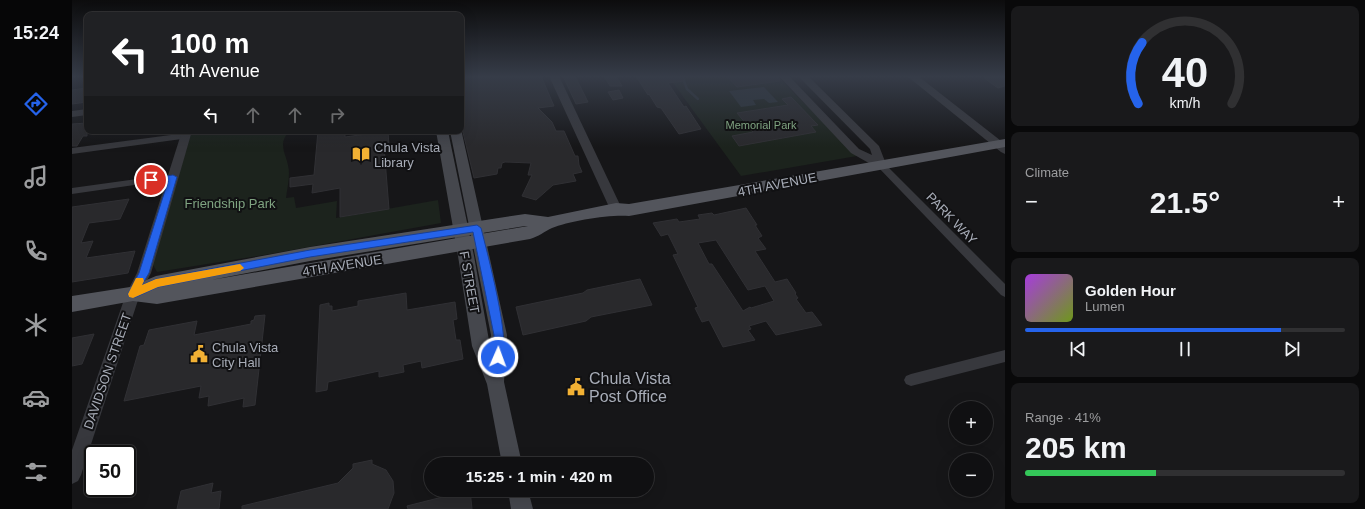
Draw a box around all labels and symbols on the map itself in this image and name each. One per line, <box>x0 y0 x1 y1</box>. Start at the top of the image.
park label: Memorial Park <box>726 119 797 131</box>
place label: Chula Vista Library <box>374 140 441 170</box>
library icon: Chula Vista Library <box>351 144 371 164</box>
pin <box>134 163 168 197</box>
street label: 4TH AVENUE <box>736 169 818 199</box>
street label: PARK WAY <box>923 189 980 248</box>
park label: Friendship Park <box>184 196 276 211</box>
street label: F STREET <box>457 250 482 314</box>
street label: 4TH AVENUE <box>301 252 383 279</box>
street label: DAVIDSON STREET <box>81 311 134 431</box>
position arrow <box>477 336 519 378</box>
place label: Chula Vista City Hall <box>212 340 279 370</box>
public building icon: Chula Vista City Hall <box>189 344 209 364</box>
place label: Chula Vista Post Office <box>589 370 671 405</box>
public building icon: Chula Vista Post Office <box>566 377 586 397</box>
speed limit sign: 50 <box>84 445 136 497</box>

